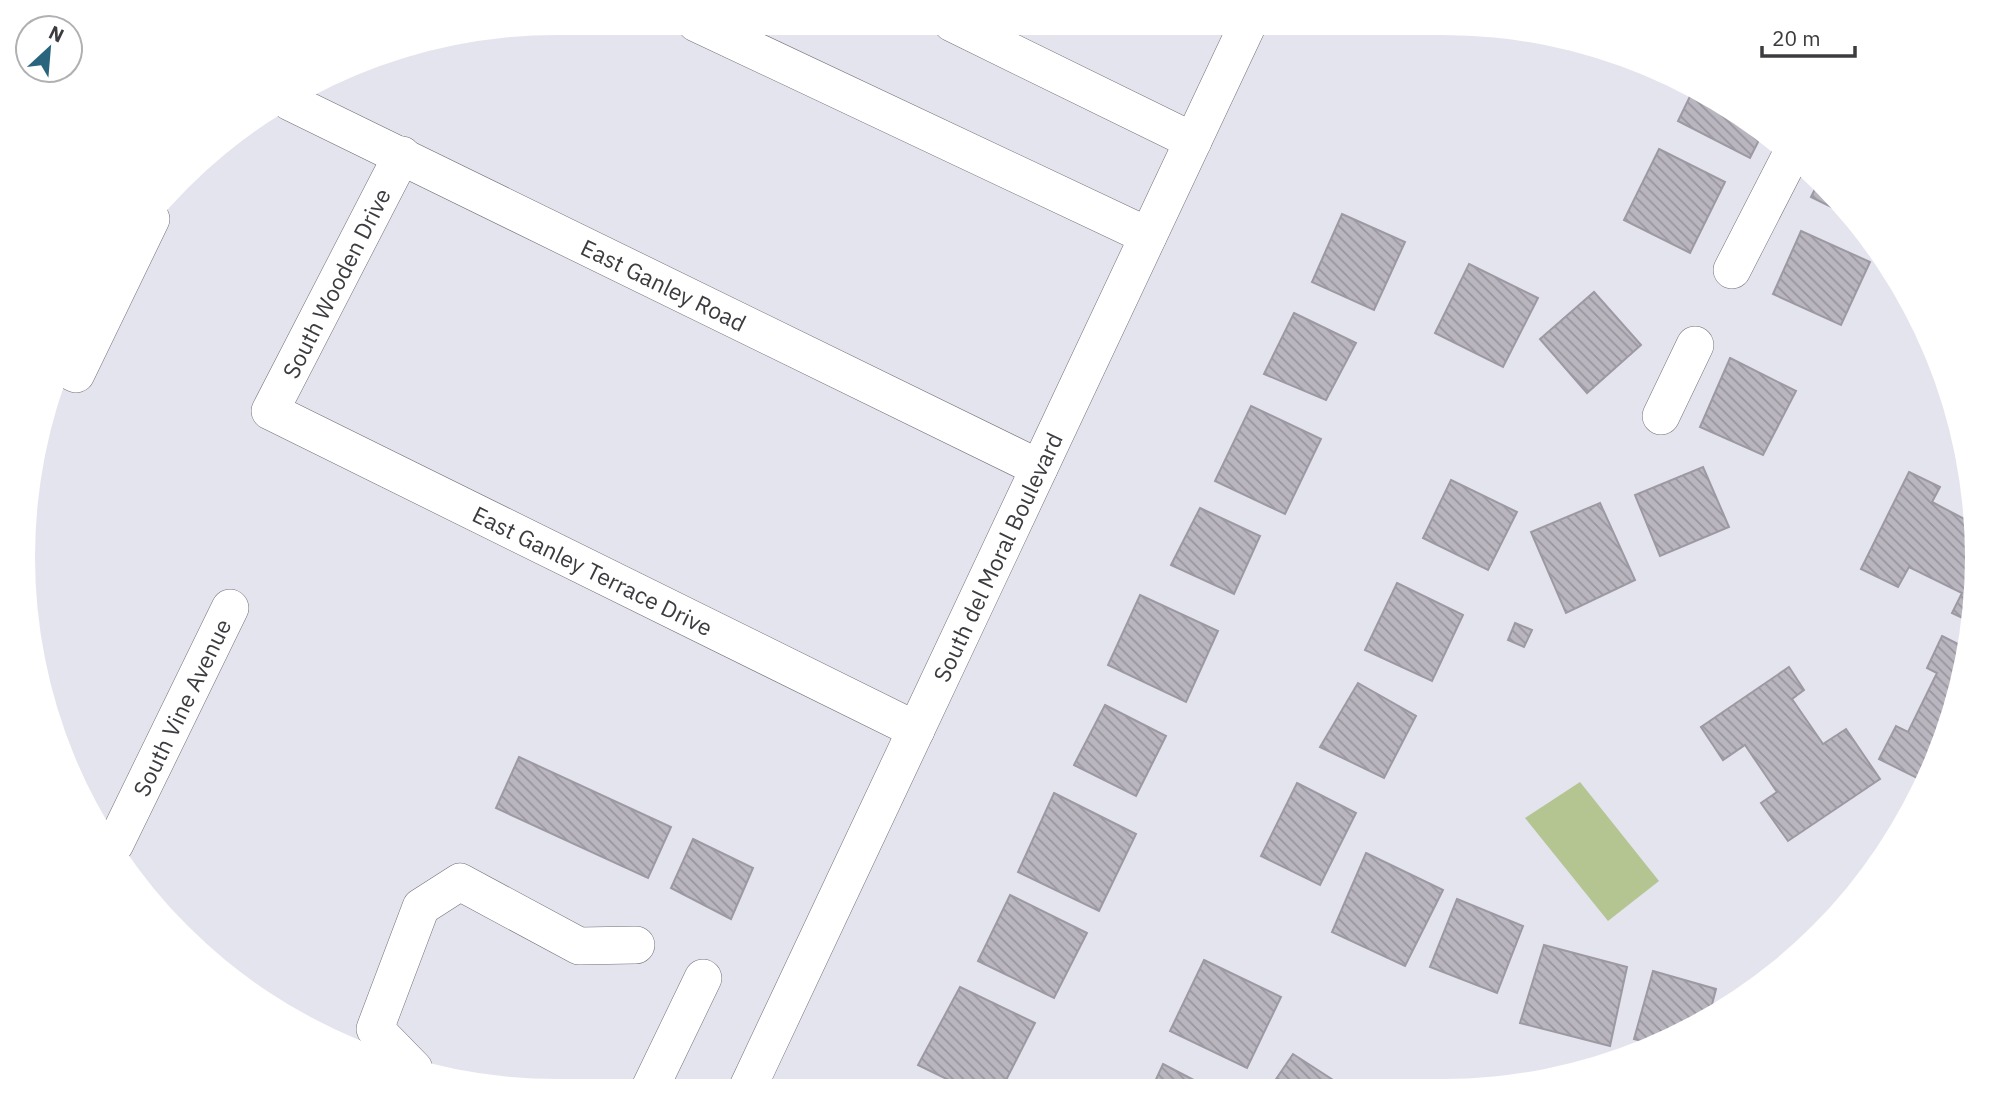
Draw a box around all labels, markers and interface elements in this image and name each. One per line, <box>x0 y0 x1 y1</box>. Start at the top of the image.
north arrow <box>14 14 84 84</box>
scale bar <box>1762 14 1855 58</box>
text: N <box>45 20 68 48</box>
text: 20 m <box>1772 24 1821 52</box>
street label: South Wooden Drive <box>275 183 397 383</box>
street label: East Ganley Road <box>576 232 751 338</box>
street label: South del Moral Boulevard <box>926 427 1069 687</box>
street label: East Ganley Terrace Drive <box>468 499 718 642</box>
street label: South Vine Avenue <box>126 614 238 801</box>

